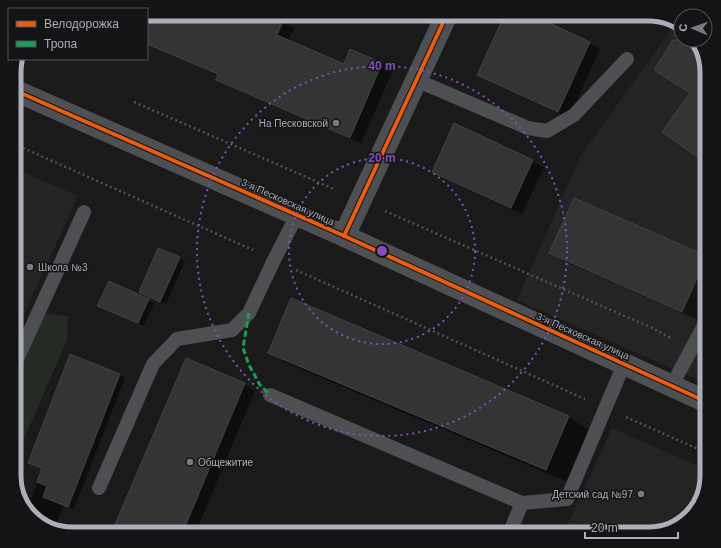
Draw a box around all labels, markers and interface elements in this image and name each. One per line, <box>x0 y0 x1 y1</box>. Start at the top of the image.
legend <box>8 8 148 60</box>
north arrow <box>673 8 713 48</box>
text: Велодорожка <box>44 17 119 31</box>
text: С <box>677 23 689 32</box>
text: Тропа <box>44 37 78 51</box>
text: 40 m <box>368 59 396 73</box>
place label: На Песковской <box>259 118 328 129</box>
marker: На Песковской <box>331 118 341 128</box>
text: 20 m <box>368 151 396 165</box>
street label: 3-я Песковская улица <box>240 176 337 228</box>
centre of rings <box>375 244 389 258</box>
marker: Школа №3 <box>25 262 35 272</box>
place label: Школа №3 <box>38 262 88 273</box>
street label: 3-я Песковская улица <box>535 310 632 362</box>
marker: Общежитие <box>185 457 195 467</box>
place label: Общежитие <box>198 457 254 468</box>
place label: Детский сад №97 <box>552 489 633 500</box>
marker: Детский сад №97 <box>636 489 646 499</box>
scale bar <box>585 514 678 540</box>
text: 20 m <box>591 521 618 535</box>

